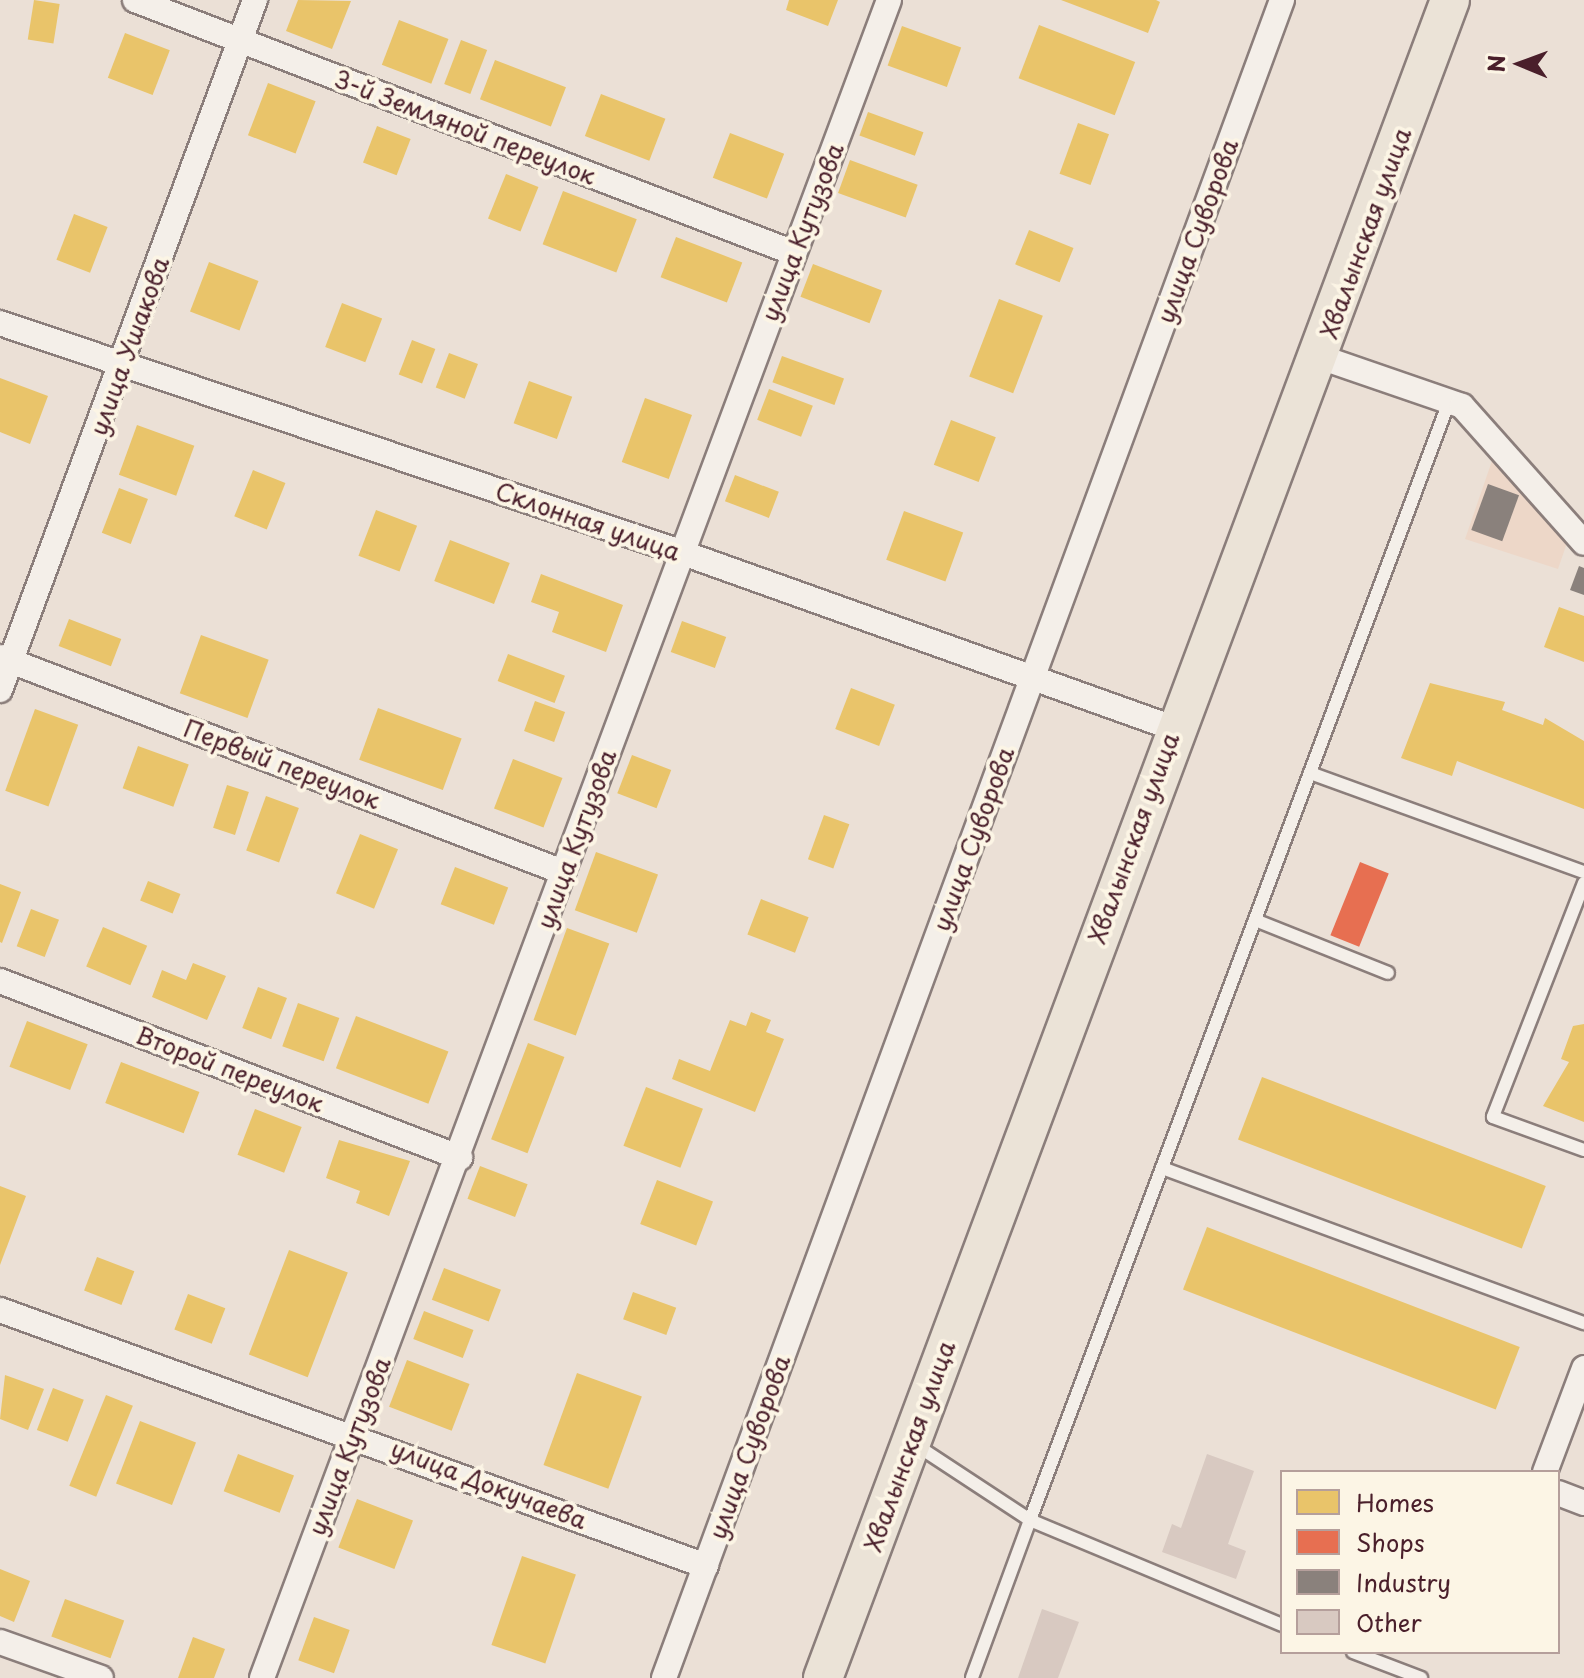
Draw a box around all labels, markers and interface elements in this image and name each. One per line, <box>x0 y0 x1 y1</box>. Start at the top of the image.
north arrow <box>1480 24 1560 104</box>
text: N <box>1479 55 1512 73</box>
street label: 3-й Земляной переулок <box>330 64 600 190</box>
street label: Хвалынская улица <box>1313 123 1417 343</box>
street label: улица Суворова <box>1150 135 1244 327</box>
street label: улица Кутузова <box>754 138 850 326</box>
street label: улица Ушакова <box>83 253 175 439</box>
street label: Склонная улица <box>491 476 685 566</box>
street label: Первый переулок <box>180 714 384 814</box>
street label: Хвалынская улица <box>1081 728 1185 948</box>
street label: улица Суворова <box>926 743 1020 935</box>
street label: улица Кутузова <box>530 745 622 933</box>
street label: Второй переулок <box>132 1020 328 1118</box>
street label: Хвалынская улица <box>857 1336 961 1556</box>
street label: улица Суворова <box>702 1351 796 1543</box>
street label: улица Кутузова <box>301 1352 397 1540</box>
street label: улица Докучаева <box>386 1433 592 1535</box>
legend <box>1280 1470 1560 1654</box>
text: Homes <box>1356 1484 1434 1520</box>
text: Shops <box>1356 1524 1425 1560</box>
text: Industry <box>1356 1564 1451 1600</box>
text: Other <box>1356 1604 1422 1640</box>

